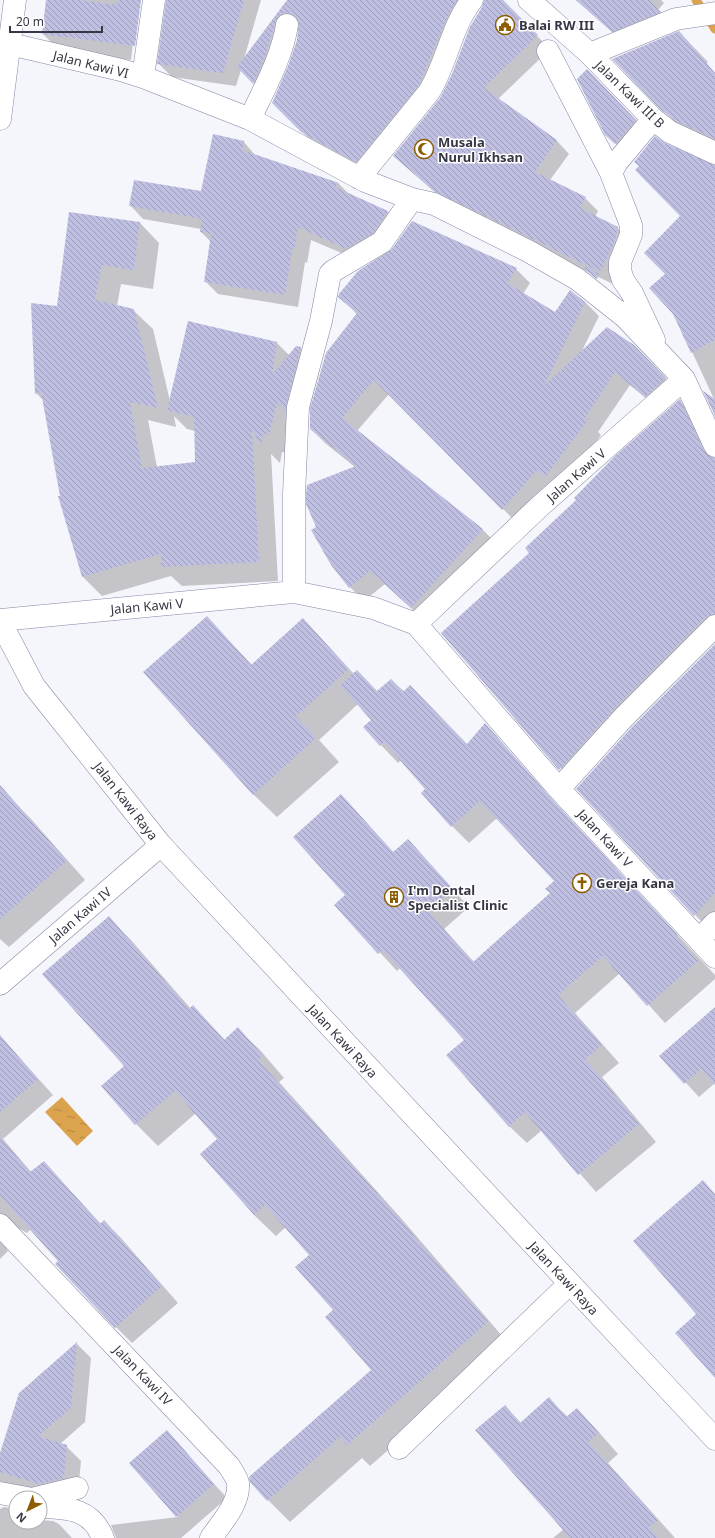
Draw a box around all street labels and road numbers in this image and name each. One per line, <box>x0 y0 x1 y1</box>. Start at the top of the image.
street label: Jalan Kawi VI <box>49 45 131 82</box>
street label: Jalan Kawi III B <box>590 55 669 132</box>
street label: Jalan Kawi V <box>541 444 610 507</box>
street label: Jalan Kawi V <box>108 594 184 618</box>
street label: Jalan Kawi Raya <box>89 757 162 844</box>
street label: Jalan Kawi V <box>572 804 637 871</box>
street label: Jalan Kawi IV <box>43 883 115 948</box>
street label: Jalan Kawi Raya <box>303 999 382 1082</box>
street label: Jalan Kawi Raya <box>524 1236 603 1319</box>
street label: Jalan Kawi IV <box>108 1339 176 1409</box>

